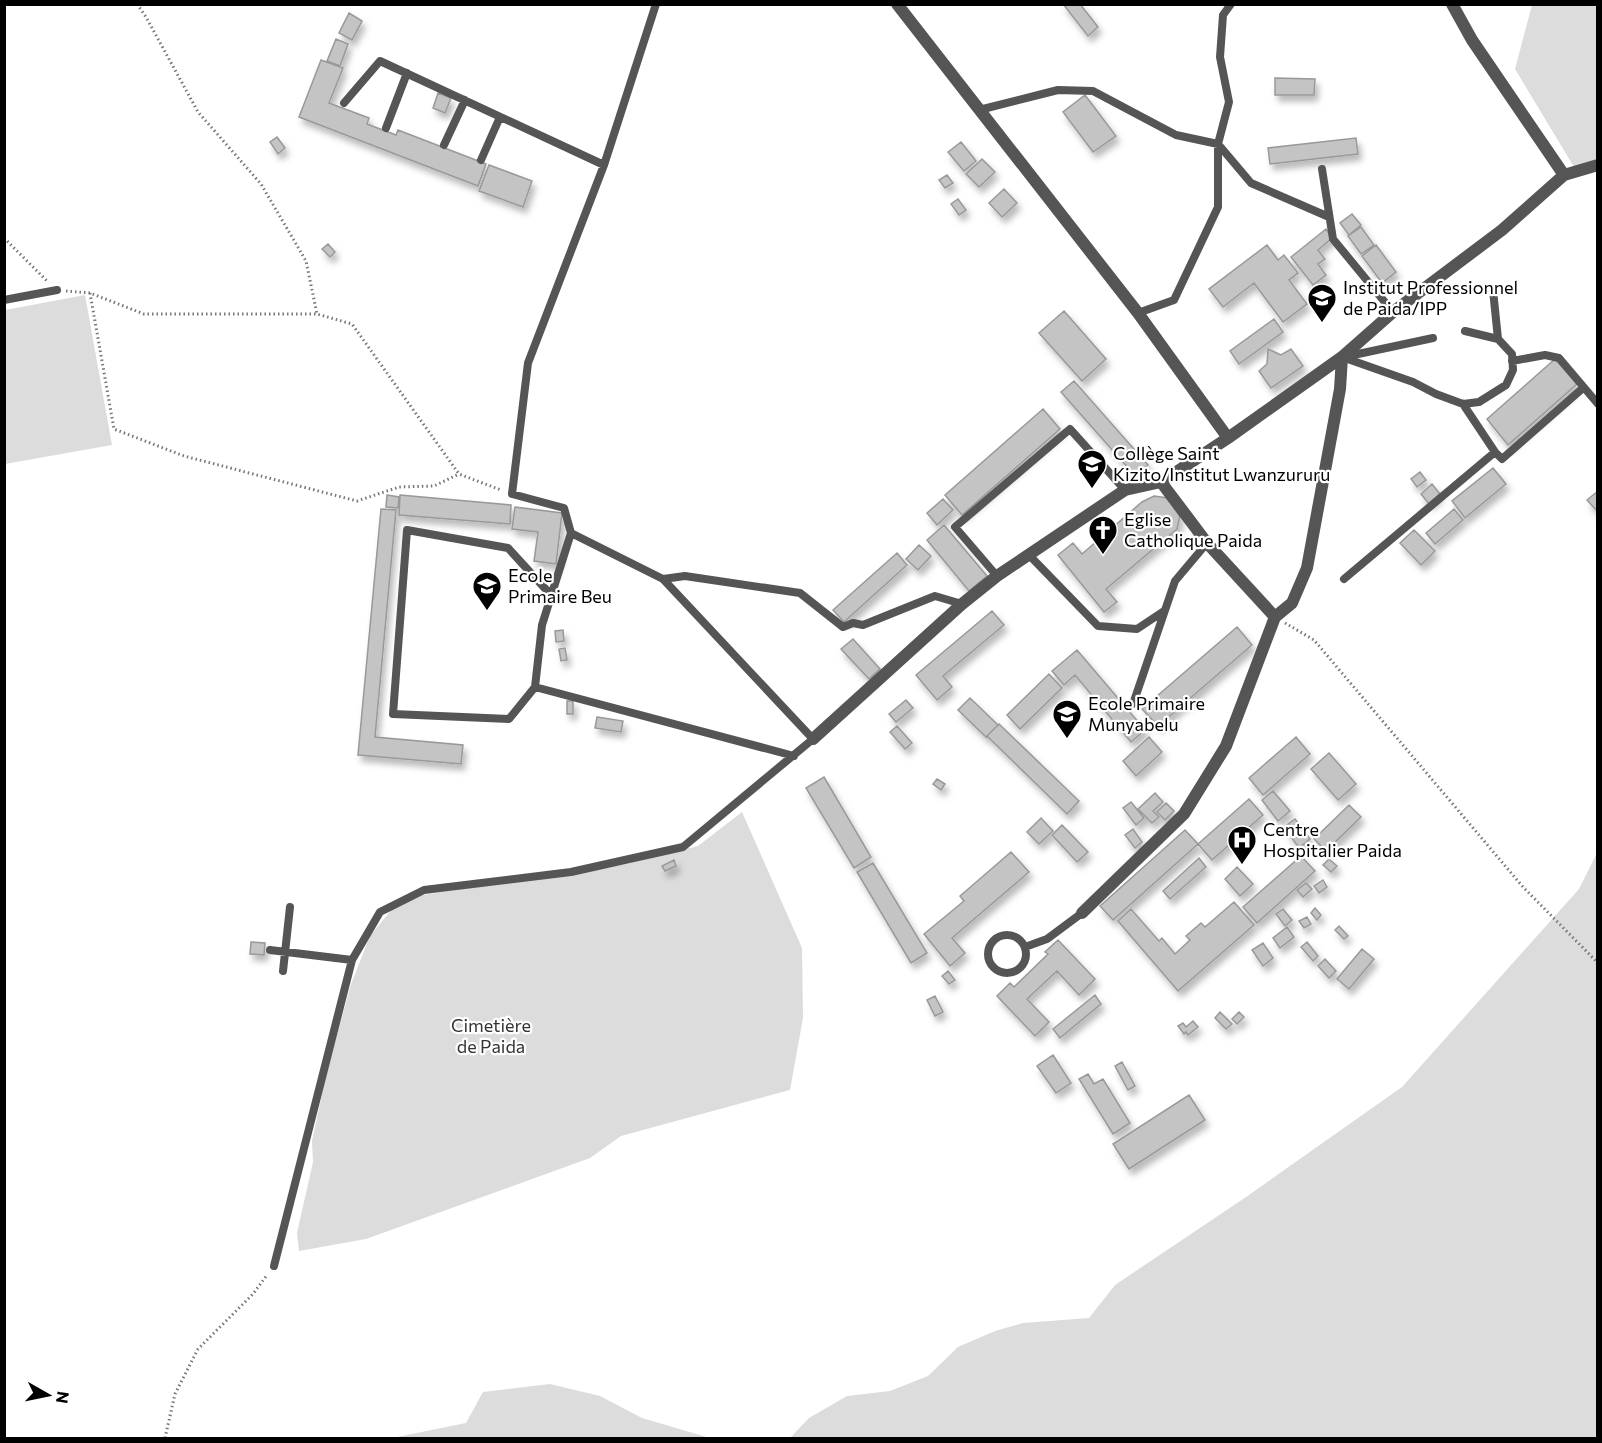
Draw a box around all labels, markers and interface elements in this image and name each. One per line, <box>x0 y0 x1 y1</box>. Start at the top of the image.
place label: Institut Professionnel de Paida/IPP <box>1343 276 1518 319</box>
school or university icon: Institut Professionnel de Paida/IPP <box>1306 282 1338 324</box>
place label: Collège Saint Kizito/Institut Lwanzururu <box>1113 442 1330 485</box>
school or university icon: Collège Saint Kizito/Institut Lwanzururu <box>1076 448 1108 490</box>
place label: Eglise Catholique Paida <box>1124 508 1262 551</box>
church icon: Eglise Catholique Paida <box>1087 514 1119 556</box>
place label: Ecole Primaire Beu <box>508 564 612 607</box>
school or university icon: Ecole Primaire Beu <box>471 570 503 612</box>
place label: Ecole Primaire Munyabelu <box>1088 692 1205 735</box>
school or university icon: Ecole Primaire Munyabelu <box>1051 698 1083 740</box>
place label: Centre Hospitalier Paida <box>1263 818 1402 861</box>
hospital icon: Centre Hospitalier Paida <box>1226 824 1258 866</box>
park label: Cimetière de Paida <box>451 1014 531 1057</box>
north arrow <box>18 1365 78 1425</box>
text: N <box>53 1390 74 1405</box>

